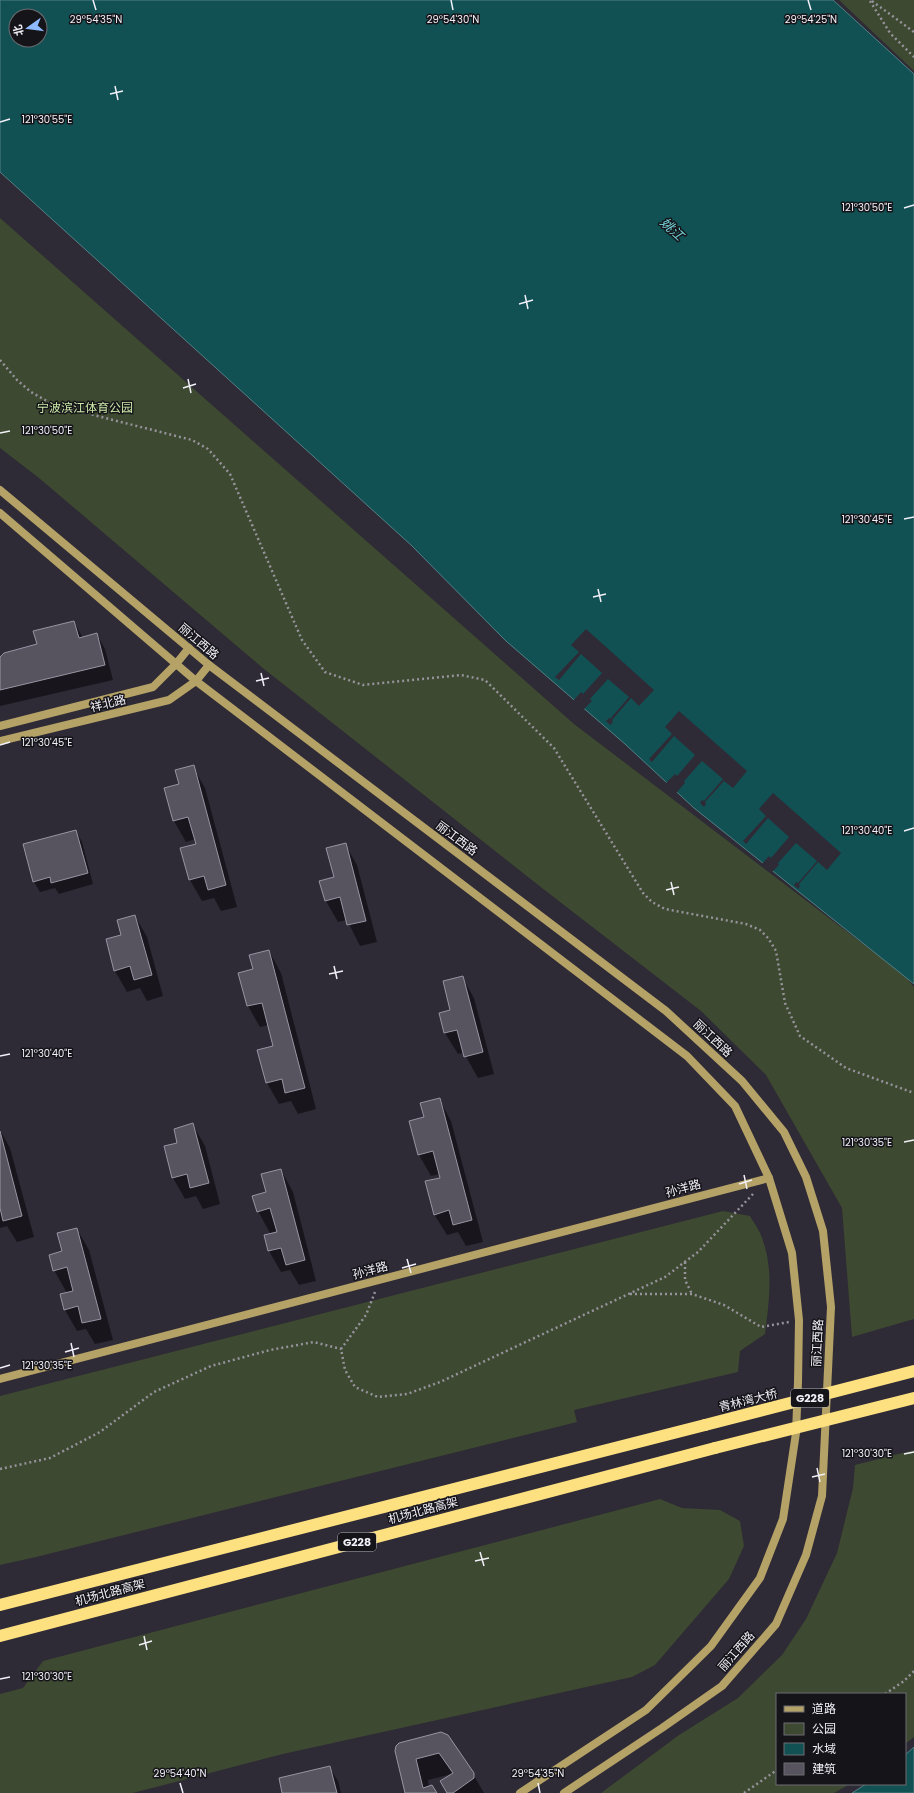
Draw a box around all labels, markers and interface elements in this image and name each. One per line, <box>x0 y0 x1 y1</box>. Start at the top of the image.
north arrow <box>8 8 48 48</box>
text: 29°54'35"N <box>70 12 122 27</box>
text: 29°54'30"N <box>427 12 479 27</box>
text: 29°54'25"N <box>785 12 837 27</box>
text: 北 <box>9 23 27 38</box>
text: 121°30'55"E <box>22 112 72 127</box>
text: 121°30'50"E <box>842 200 892 215</box>
water label: 姚江 <box>656 213 689 246</box>
park label: 宁波滨江体育公园 <box>37 399 133 416</box>
text: 121°30'50"E <box>22 423 72 438</box>
text: 121°30'45"E <box>842 512 892 527</box>
street label: 丽江西路 <box>175 619 223 663</box>
street label: 祥北路 <box>88 690 128 716</box>
text: 121°30'45"E <box>22 735 72 750</box>
street label: 丽江西路 <box>433 817 481 859</box>
text: 121°30'40"E <box>842 823 892 838</box>
street label: 丽江西路 <box>690 1015 736 1061</box>
text: 121°30'40"E <box>22 1046 72 1061</box>
text: 121°30'35"E <box>842 1135 892 1150</box>
street label: 孙洋路 <box>663 1175 703 1201</box>
street label: 孙洋路 <box>350 1257 390 1283</box>
street label: 丽江西路 <box>807 1319 827 1367</box>
text: 121°30'35"E <box>22 1358 72 1373</box>
street label: 青林湾大桥 <box>717 1384 779 1416</box>
road number: G228 <box>791 1389 829 1407</box>
text: 121°30'30"E <box>842 1446 892 1461</box>
street label: 机场北路高架 <box>386 1492 460 1528</box>
road number: G228 <box>338 1533 376 1551</box>
street label: 机场北路高架 <box>73 1574 147 1610</box>
street label: 丽江西路 <box>714 1627 758 1675</box>
text: 121°30'30"E <box>22 1669 72 1684</box>
legend <box>776 1693 906 1785</box>
text: 道路 <box>812 1700 836 1717</box>
text: 公园 <box>812 1720 836 1737</box>
text: 水域 <box>812 1740 836 1757</box>
text: 建筑 <box>812 1760 836 1777</box>
text: 29°54'40"N <box>154 1766 206 1781</box>
text: 29°54'35"N <box>512 1766 564 1781</box>

